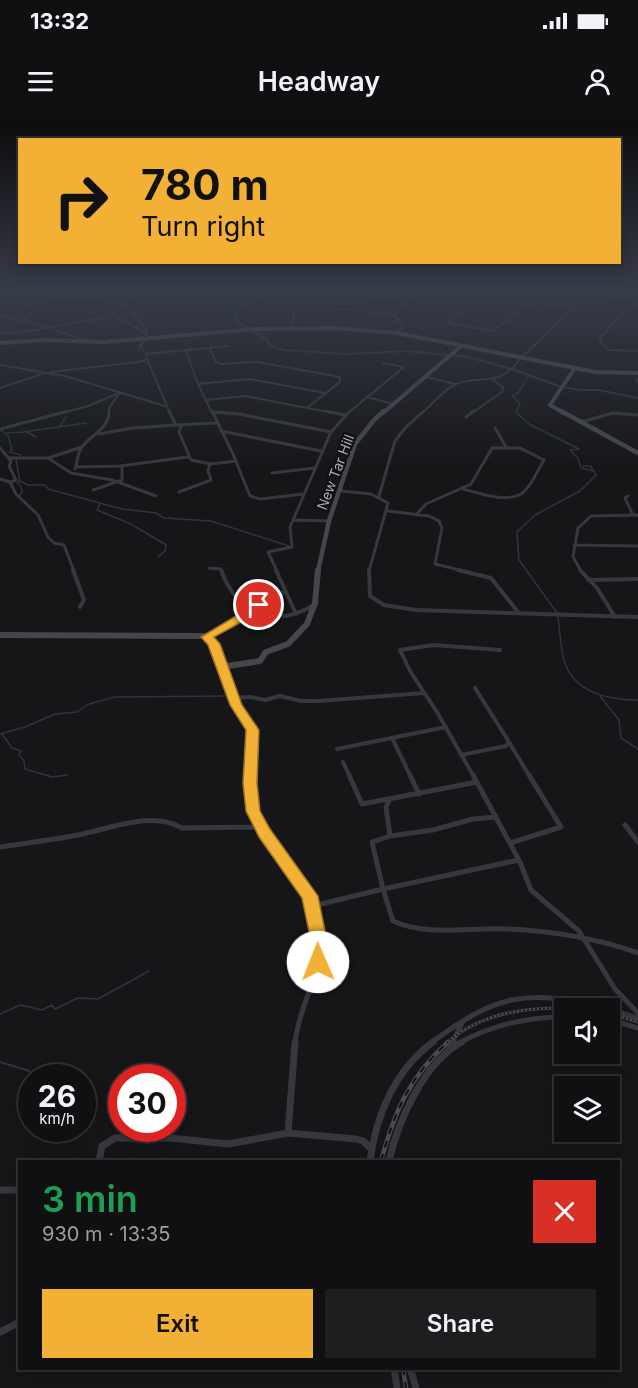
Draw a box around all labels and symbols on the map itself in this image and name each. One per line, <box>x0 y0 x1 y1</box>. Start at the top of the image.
street label: New Tar Hill <box>313 432 357 512</box>
pin <box>233 579 284 630</box>
position arrow <box>286 930 350 994</box>
speed limit sign: 30 <box>108 1064 186 1142</box>

